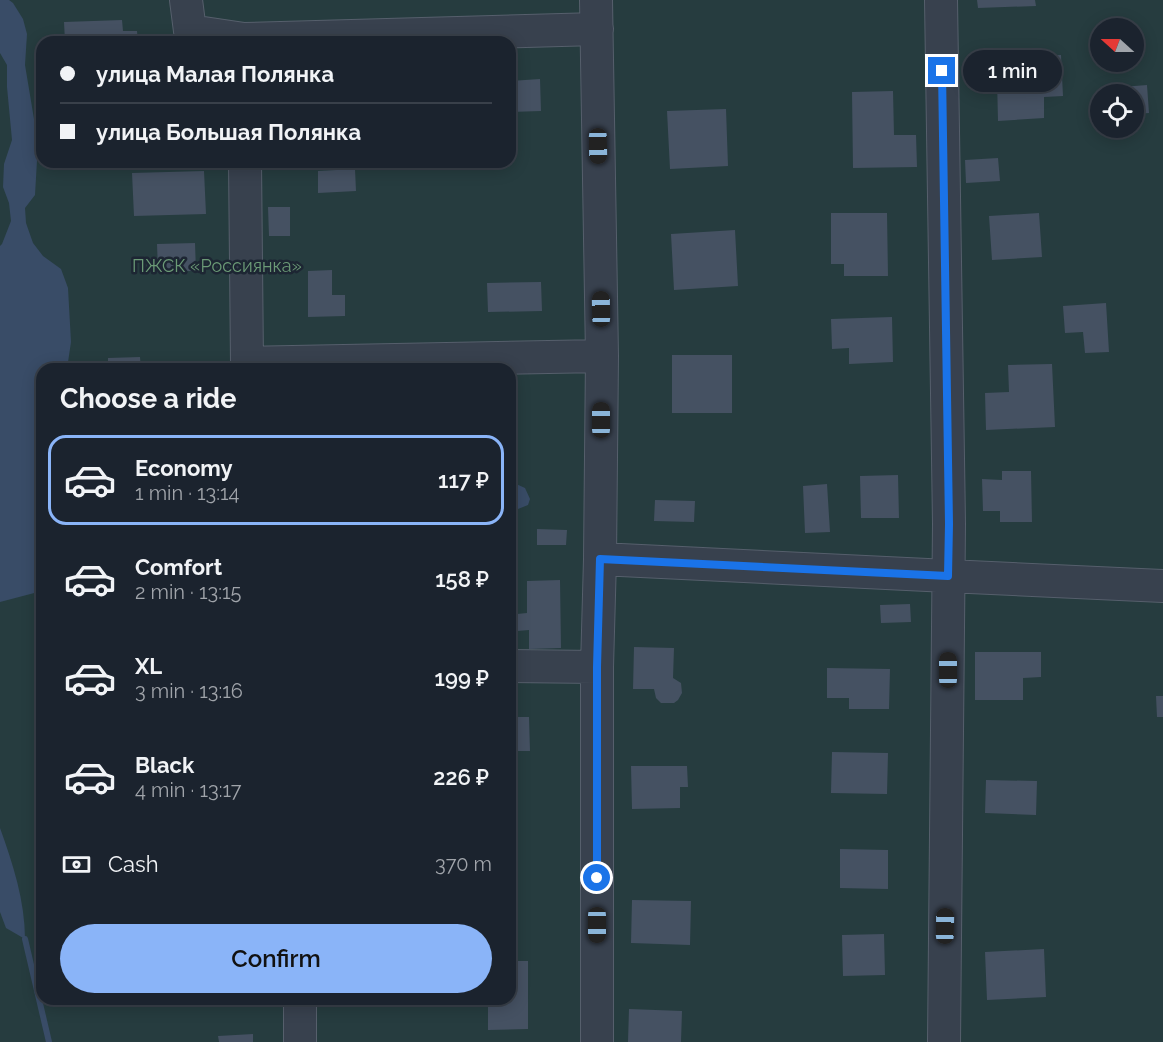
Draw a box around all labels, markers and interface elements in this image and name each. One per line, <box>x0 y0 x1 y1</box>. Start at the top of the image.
north arrow <box>1090 18 1144 72</box>
map controls <box>1090 18 1144 138</box>
callout: 1 min <box>963 50 1062 92</box>
route end <box>928 57 955 84</box>
text: 1 min <box>988 59 1037 83</box>
text: улица Малая Полянка <box>96 61 334 87</box>
button: locate <box>1090 84 1144 138</box>
text: улица Большая Полянка <box>96 119 361 145</box>
car <box>589 128 607 164</box>
park label: ПЖСК «Россиянка» <box>132 255 302 276</box>
car <box>592 291 610 327</box>
text: Choose a ride <box>60 383 236 414</box>
car <box>592 402 610 438</box>
icon: car <box>63 453 117 507</box>
text: Economy <box>135 455 233 481</box>
text: 117 ₽ <box>438 467 489 493</box>
text: 1 min · 13:14 <box>135 481 240 505</box>
icon: car <box>63 552 117 606</box>
text: Comfort <box>135 554 222 580</box>
text: 158 ₽ <box>435 566 489 592</box>
text: 2 min · 13:15 <box>135 580 241 604</box>
icon: car <box>63 651 117 705</box>
car <box>939 652 957 688</box>
text: XL <box>135 653 162 679</box>
text: 199 ₽ <box>435 665 489 691</box>
text: 3 min · 13:16 <box>135 679 243 703</box>
icon: car <box>63 750 117 804</box>
text: Black <box>135 752 194 778</box>
text: 226 ₽ <box>433 764 489 790</box>
text: 4 min · 13:17 <box>135 778 242 802</box>
icon: cash <box>60 848 93 881</box>
text: Cash <box>108 851 159 877</box>
text: 370 m <box>435 852 492 876</box>
route start <box>583 864 610 891</box>
car <box>588 907 606 943</box>
car <box>936 908 954 944</box>
button: Confirm <box>60 924 492 993</box>

